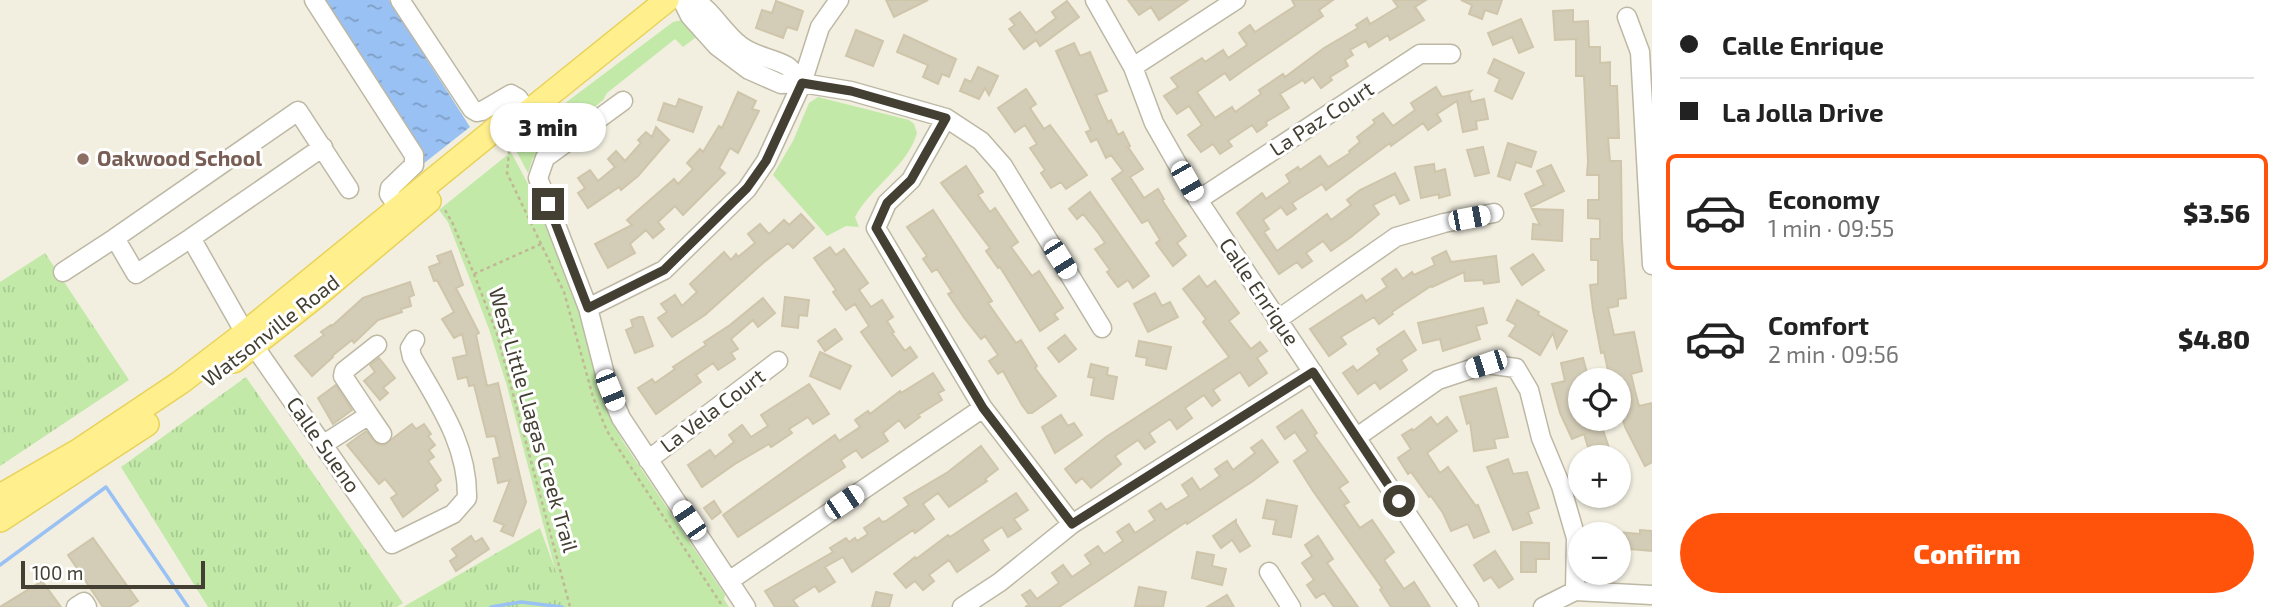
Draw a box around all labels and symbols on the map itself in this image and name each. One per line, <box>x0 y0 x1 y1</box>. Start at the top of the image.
street label: La Paz Court <box>1265 75 1378 161</box>
callout: 3 min <box>490 102 606 152</box>
place label: Oakwood School <box>97 145 262 170</box>
marker: Oakwood School <box>75 151 91 167</box>
car <box>1168 158 1207 204</box>
route end <box>532 188 564 220</box>
car <box>1447 204 1492 232</box>
street label: Calle Enrique <box>1215 232 1305 350</box>
car <box>1040 236 1081 282</box>
street label: Watsonville Road <box>197 269 344 391</box>
street label: West Little Llagas Creek Trail <box>485 284 584 556</box>
car <box>1463 348 1510 380</box>
street label: La Vela Court <box>655 362 769 457</box>
car <box>593 367 628 413</box>
street label: Calle Sueno <box>282 391 366 497</box>
car <box>821 482 868 522</box>
route start <box>1383 485 1415 517</box>
car <box>669 497 710 543</box>
scale bar <box>21 558 205 590</box>

